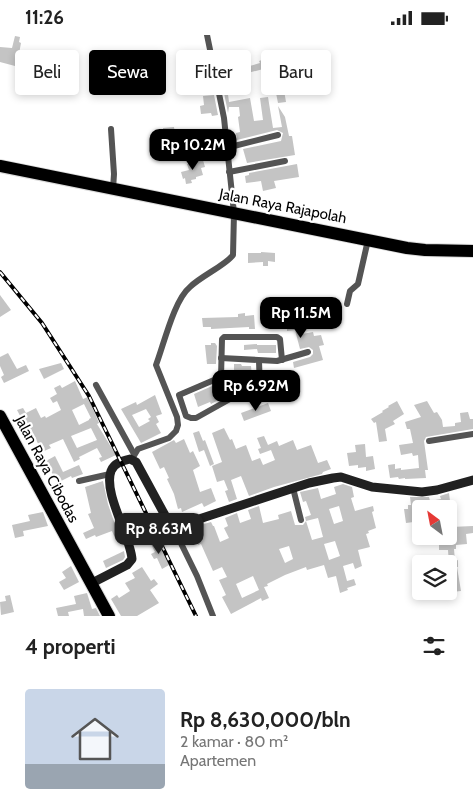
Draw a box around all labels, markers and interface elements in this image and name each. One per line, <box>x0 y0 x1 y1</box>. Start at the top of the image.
text: 11:26 <box>25 6 64 29</box>
chip: Beli <box>15 50 79 95</box>
chip: Sewa <box>89 50 166 95</box>
chip: Filter <box>176 50 251 95</box>
chip: Baru <box>261 50 331 95</box>
pin: Rp 10.2M <box>141 129 245 171</box>
text: Rp 10.2M <box>160 135 226 154</box>
street label: Jalan Raya Rajapolah <box>217 185 348 227</box>
pin: Rp 11.5M <box>249 297 353 339</box>
text: Rp 11.5M <box>271 303 331 322</box>
pin: Rp 6.92M <box>204 369 308 412</box>
text: Rp 6.92M <box>223 376 289 395</box>
street label: Jalan Raya Cibodas <box>11 412 83 526</box>
north arrow <box>412 500 458 545</box>
map controls <box>412 500 457 600</box>
pin: Rp 8.63M <box>107 513 211 555</box>
text: Rp 8.63M <box>126 519 192 538</box>
button: layers <box>412 555 457 600</box>
icon: filters <box>420 632 448 660</box>
text: 4 properti <box>25 634 116 659</box>
text: Rp 8,630,000/bln <box>180 707 351 732</box>
icon: home <box>65 709 125 769</box>
text: 2 kamar · 80 m² <box>180 732 288 751</box>
text: Apartemen <box>180 751 256 770</box>

